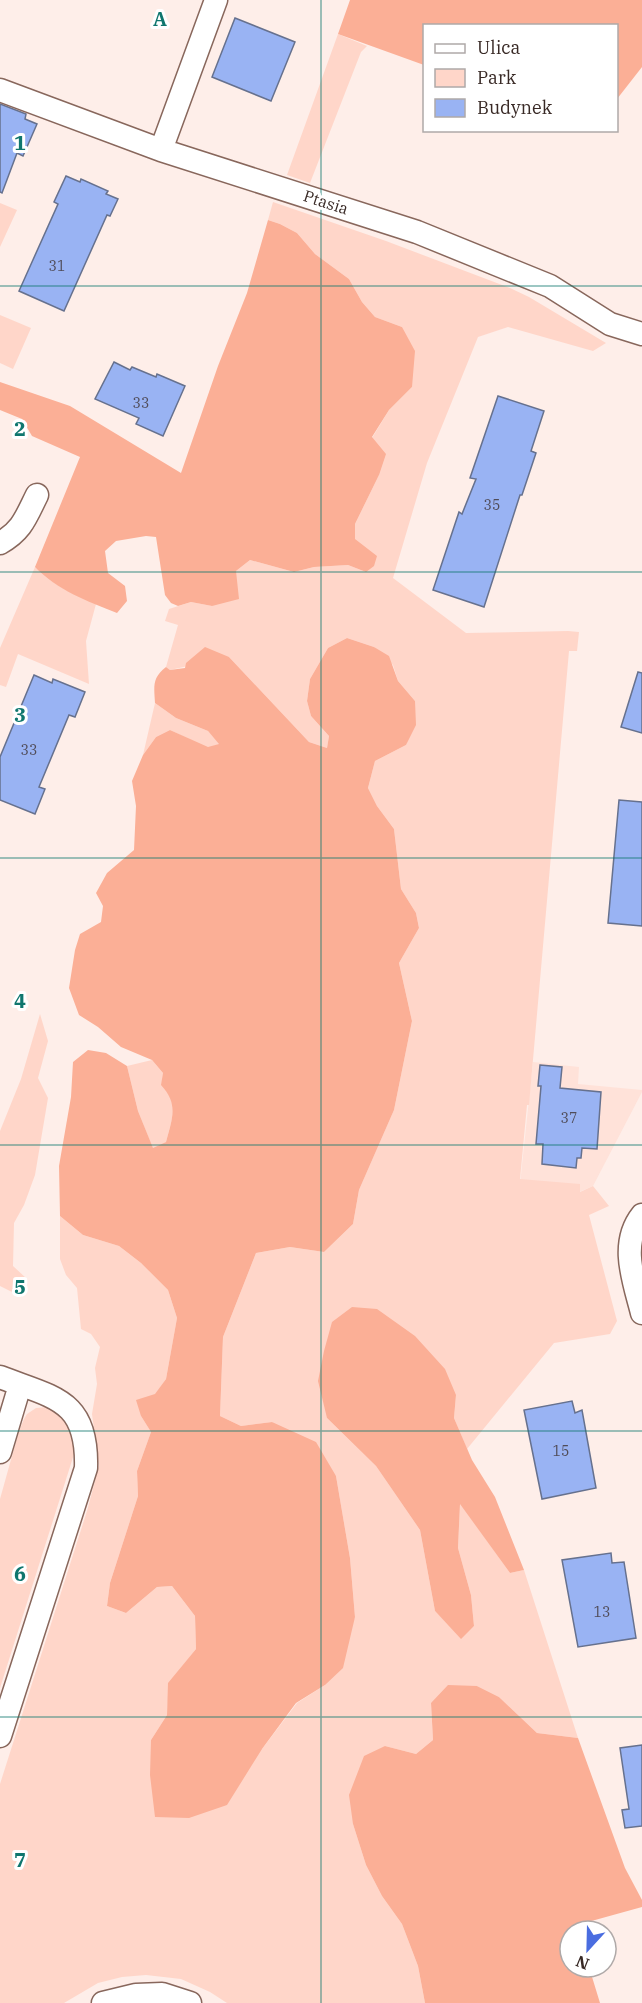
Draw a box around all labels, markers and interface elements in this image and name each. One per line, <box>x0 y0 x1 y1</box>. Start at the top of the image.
text: A <box>153 5 167 32</box>
legend <box>423 24 618 132</box>
text: Ulica <box>477 36 521 59</box>
text: Park <box>477 66 517 89</box>
text: Budynek <box>477 96 553 119</box>
text: 1 <box>14 129 26 156</box>
street label: Ptasia <box>301 185 351 219</box>
house number: 31 <box>49 257 65 275</box>
house number: 33 <box>133 394 149 412</box>
text: 2 <box>14 415 26 442</box>
house number: 35 <box>484 496 500 514</box>
text: 3 <box>14 701 26 728</box>
house number: 33 <box>21 741 37 759</box>
text: 4 <box>14 987 26 1014</box>
house number: 37 <box>561 1109 577 1127</box>
text: 5 <box>14 1273 26 1300</box>
house number: 15 <box>553 1442 569 1460</box>
text: 6 <box>14 1560 26 1587</box>
house number: 13 <box>594 1603 610 1621</box>
text: 7 <box>14 1846 26 1873</box>
north arrow <box>558 1919 618 1979</box>
text: N <box>573 1951 592 1975</box>

